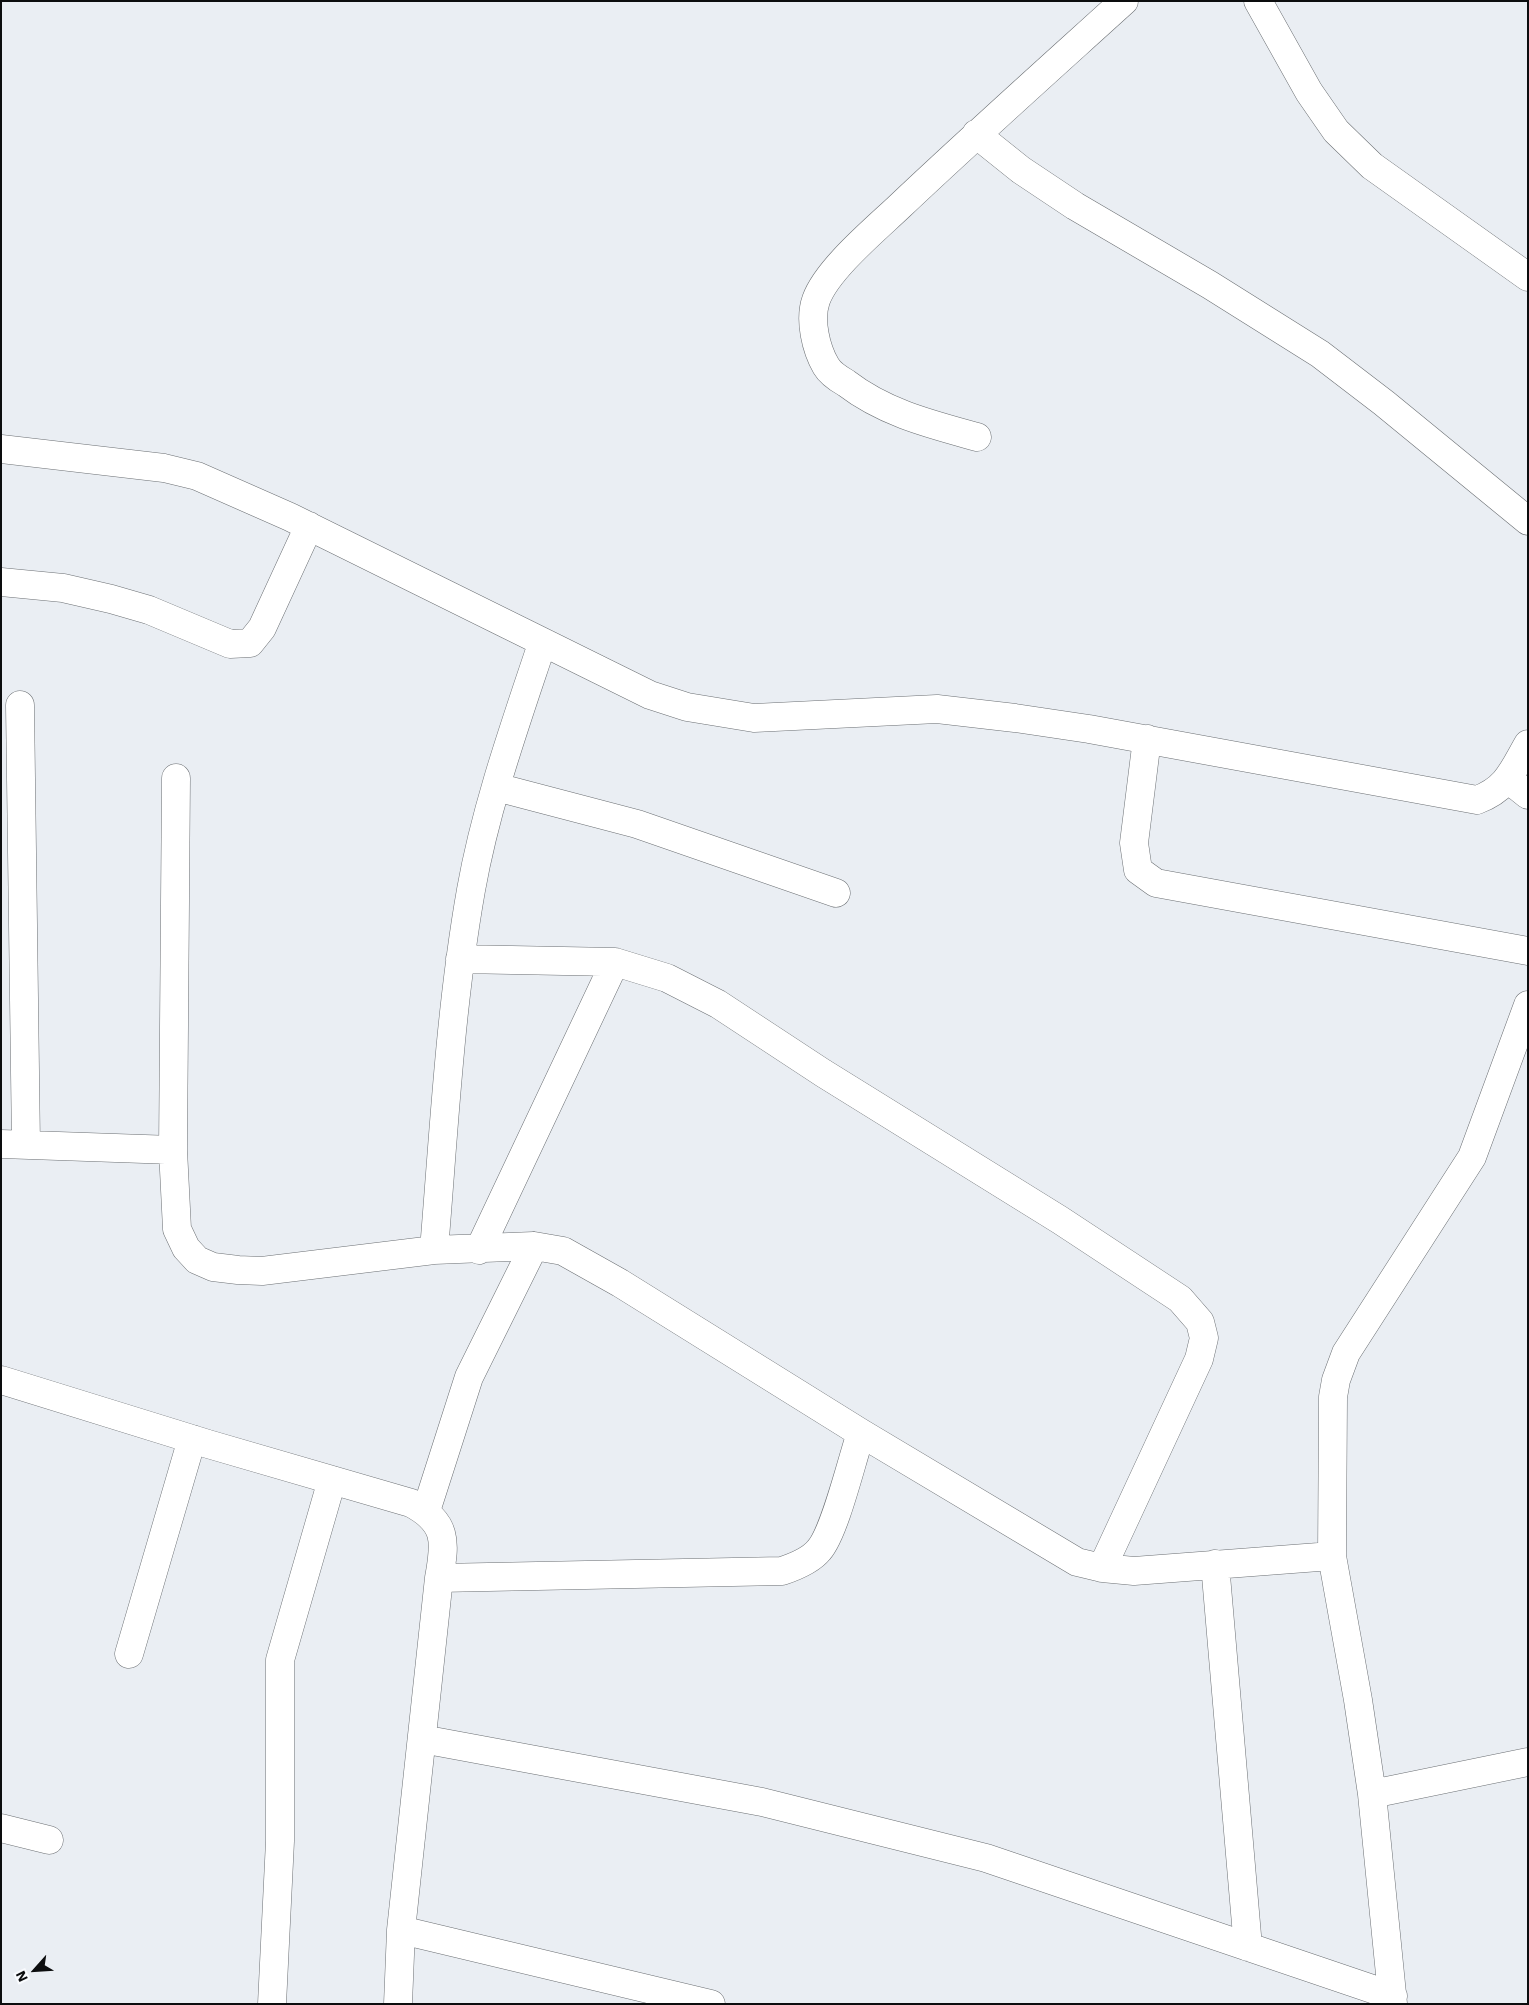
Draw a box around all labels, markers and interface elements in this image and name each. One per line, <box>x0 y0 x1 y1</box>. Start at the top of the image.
north arrow <box>10 1945 60 1995</box>
text: N <box>12 1968 31 1985</box>

